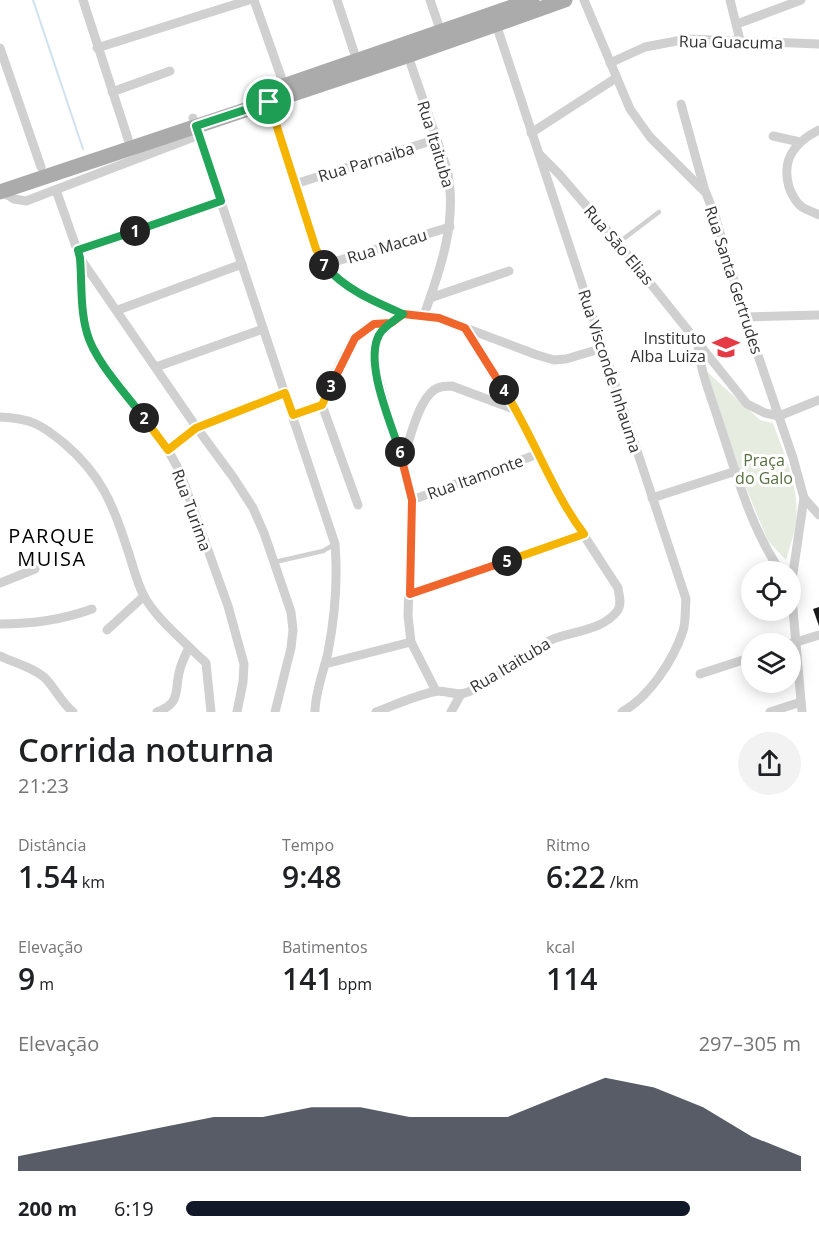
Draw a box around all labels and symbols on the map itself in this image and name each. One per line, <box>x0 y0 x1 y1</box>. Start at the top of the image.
street label: Rua Guacuma <box>679 30 783 54</box>
pin <box>243 76 294 127</box>
street label: Rua Itaituba <box>412 98 460 190</box>
street label: Rua Parnaiba <box>315 137 417 187</box>
street label: Rua Sāo Elias <box>579 201 659 289</box>
street label: Rua Santa Gertrudes <box>700 203 768 357</box>
pin: 1 <box>120 216 150 246</box>
street label: Rua Macau <box>344 223 430 269</box>
pin: 7 <box>309 250 339 280</box>
street label: Rua Visconde Inhauma <box>573 287 647 455</box>
place label: Instituto Alba Luiza <box>630 327 706 367</box>
school or university icon: Instituto Alba Luiza <box>711 332 741 362</box>
pin: 3 <box>316 371 346 401</box>
pin: 4 <box>489 375 519 405</box>
pin: 2 <box>129 403 159 433</box>
pin: 6 <box>385 437 415 467</box>
street label: Rua Itamonte <box>424 449 526 505</box>
park label: Praça do Galo <box>735 449 793 489</box>
street label: Rua Turima <box>167 466 217 554</box>
district label: PARQUE MUISA <box>8 522 96 572</box>
pin: 5 <box>492 546 522 576</box>
street label: Rua Itaituba <box>466 632 554 698</box>

